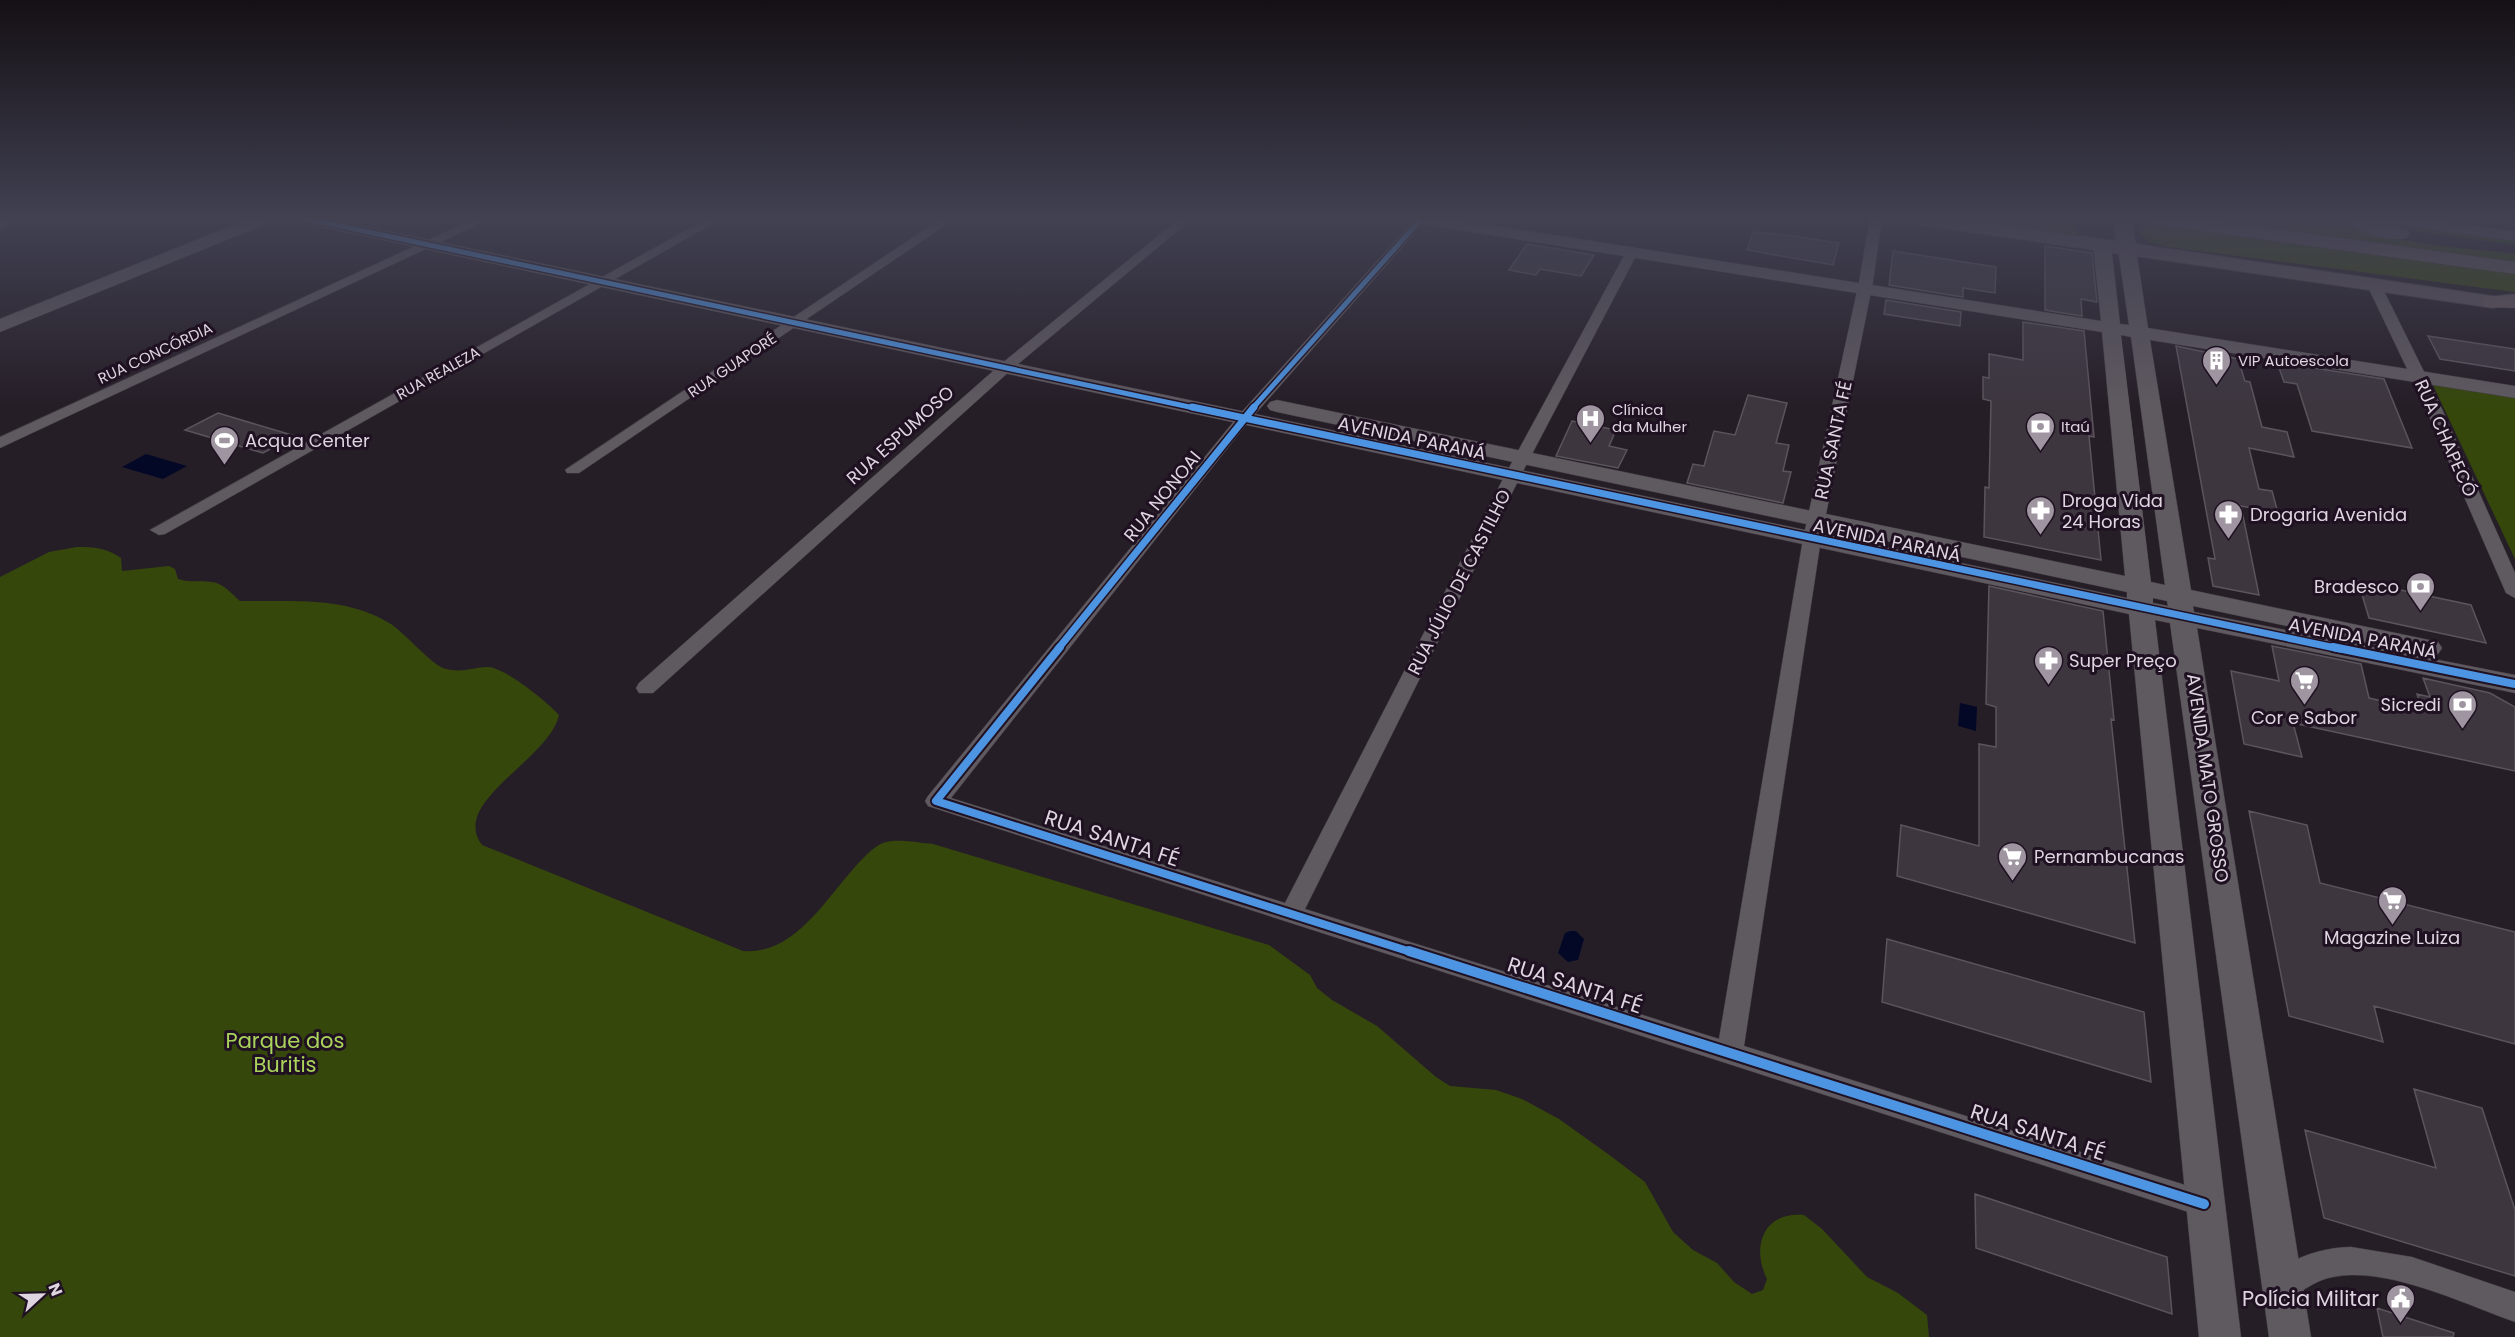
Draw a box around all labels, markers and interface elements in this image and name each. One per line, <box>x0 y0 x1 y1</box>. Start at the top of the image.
street label: RUA CONCÓRDIA <box>94 317 216 389</box>
street label: RUA GUAPORÉ <box>684 328 780 402</box>
street label: RUA REALEZA <box>392 341 484 405</box>
building icon: VIP Autoescola <box>2201 344 2233 386</box>
place label: VIP Autoescola <box>2238 350 2349 371</box>
street label: RUA CHAPECÓ <box>2409 375 2483 501</box>
street label: RUA SANTA FÉ <box>1808 379 1858 501</box>
street label: RUA ESPUMOSO <box>841 380 959 490</box>
place label: Clínica da Mulher <box>1612 399 1687 437</box>
hospital icon: Clínica da Mulher <box>1575 402 1607 444</box>
street label: AVENIDA PARANÁ <box>1336 410 1488 466</box>
bank icon: Itaú <box>2024 410 2056 452</box>
place label: Itaú <box>2061 416 2090 437</box>
sports icon: Acqua Center <box>208 424 240 466</box>
place label: Acqua Center <box>245 428 370 453</box>
street label: RUA NONOAI <box>1118 445 1206 547</box>
street label: RUA JÚLIO DE CASTILHO <box>1401 485 1517 679</box>
place label: Droga Vida 24 Horas <box>2062 488 2163 534</box>
pharmacy icon: Droga Vida 24 Horas <box>2025 494 2057 536</box>
pharmacy icon: Drogaria Avenida <box>2213 498 2245 540</box>
place label: Drogaria Avenida <box>2250 502 2407 527</box>
street label: AVENIDA PARANÁ <box>1811 512 1963 568</box>
bank icon: Bradesco <box>2404 570 2436 612</box>
place label: Bradesco <box>2314 574 2399 599</box>
street label: AVENIDA PARANÁ <box>2287 611 2439 665</box>
pharmacy icon: Super Preço <box>2032 644 2064 686</box>
place label: Super Preço <box>2069 648 2177 673</box>
supermarket icon: Cor e Sabor <box>2288 664 2320 706</box>
street label: AVENIDA MATO GROSSO <box>2181 672 2235 884</box>
bank icon: Sicredi <box>2446 688 2478 730</box>
place label: Sicredi <box>2381 692 2441 717</box>
place label: Cor e Sabor <box>2251 705 2357 730</box>
street label: RUA SANTA FÉ <box>1041 803 1183 873</box>
supermarket icon: Pernambucanas <box>1997 840 2029 882</box>
place label: Pernambucanas <box>2034 844 2184 869</box>
supermarket icon: Magazine Luiza <box>2376 884 2408 926</box>
place label: Magazine Luiza <box>2324 925 2460 950</box>
street label: RUA SANTA FÉ <box>1504 950 1646 1020</box>
park label: Parque dos Buritis <box>225 1026 345 1079</box>
street label: RUA SANTA FÉ <box>1967 1097 2109 1167</box>
north arrow <box>12 1265 72 1325</box>
text: N <box>43 1280 68 1299</box>
public building icon: Polícia Militar <box>2384 1282 2416 1324</box>
place label: Polícia Militar <box>2242 1284 2379 1313</box>

